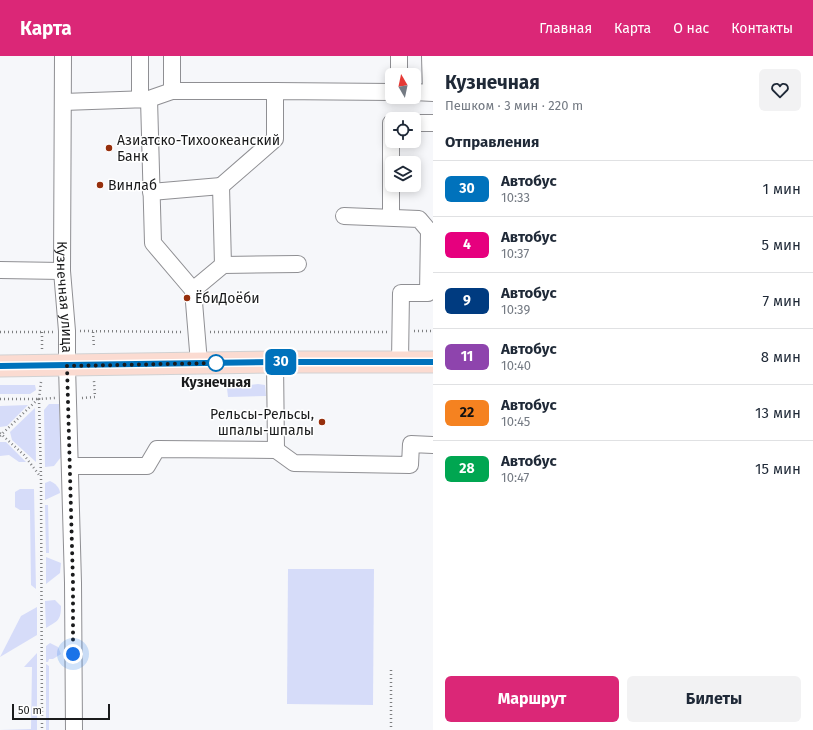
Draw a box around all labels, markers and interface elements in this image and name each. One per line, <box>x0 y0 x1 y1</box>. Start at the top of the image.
text: Карта <box>20 17 72 40</box>
text: Главная <box>539 20 592 37</box>
text: Карта <box>614 20 651 37</box>
text: О нас <box>673 20 709 37</box>
text: Контакты <box>731 20 793 37</box>
north arrow <box>385 68 421 104</box>
map controls <box>385 68 421 192</box>
button: heart <box>759 69 801 111</box>
text: Кузнечная <box>445 71 540 94</box>
text: Пешком · 3 мин · 220 m <box>445 98 583 113</box>
button: locate <box>385 112 421 148</box>
place label: Азиатско-Тихоокеанский Банк <box>117 132 280 165</box>
text: Отправления <box>445 133 539 151</box>
marker: Азиатско-Тихоокеанский Банк <box>104 143 114 153</box>
button: layers <box>385 156 421 192</box>
text: Автобус <box>501 172 557 190</box>
place label: Винлаб <box>108 177 157 194</box>
marker: Винлаб <box>95 180 105 190</box>
text: 30 <box>459 180 475 197</box>
text: 1 мин <box>763 180 801 198</box>
text: 10:33 <box>501 190 530 205</box>
text: Автобус <box>501 228 557 246</box>
text: 4 <box>463 236 471 253</box>
text: 5 мин <box>762 236 801 254</box>
street label: Кузнечная улица <box>53 241 76 353</box>
text: 10:37 <box>501 246 529 261</box>
text: Автобус <box>501 284 557 302</box>
place label: ЁбиДоёби <box>195 290 260 307</box>
text: 9 <box>463 292 471 309</box>
text: 7 мин <box>762 292 801 310</box>
marker: ЁбиДоёби <box>182 293 192 303</box>
text: 10:39 <box>501 302 530 317</box>
text: Автобус <box>501 340 557 358</box>
text: 11 <box>461 348 473 365</box>
text: 8 мин <box>761 348 801 366</box>
line badge: 30 <box>263 349 299 375</box>
text: 30 <box>273 353 289 370</box>
marker: Кузнечная <box>207 354 225 372</box>
text: 10:40 <box>501 358 531 373</box>
place label: Кузнечная <box>181 374 251 391</box>
text: Автобус <box>501 396 557 414</box>
text: 22 <box>460 404 474 421</box>
text: 13 мин <box>755 404 801 422</box>
place label: Рельсы-Рельсы, шпалы-шпалы <box>210 406 314 439</box>
text: 10:45 <box>501 414 530 429</box>
marker: Рельсы-Рельсы, шпалы-шпалы <box>317 417 327 427</box>
text: Автобус <box>501 452 557 470</box>
text: 28 <box>459 460 475 477</box>
text: 15 мин <box>755 460 801 478</box>
text: 10:47 <box>501 470 529 485</box>
your location <box>63 644 83 664</box>
button: Маршрут <box>445 676 619 722</box>
button: Билеты <box>627 676 801 722</box>
scale bar <box>12 702 110 721</box>
text: 50 m <box>18 704 42 717</box>

